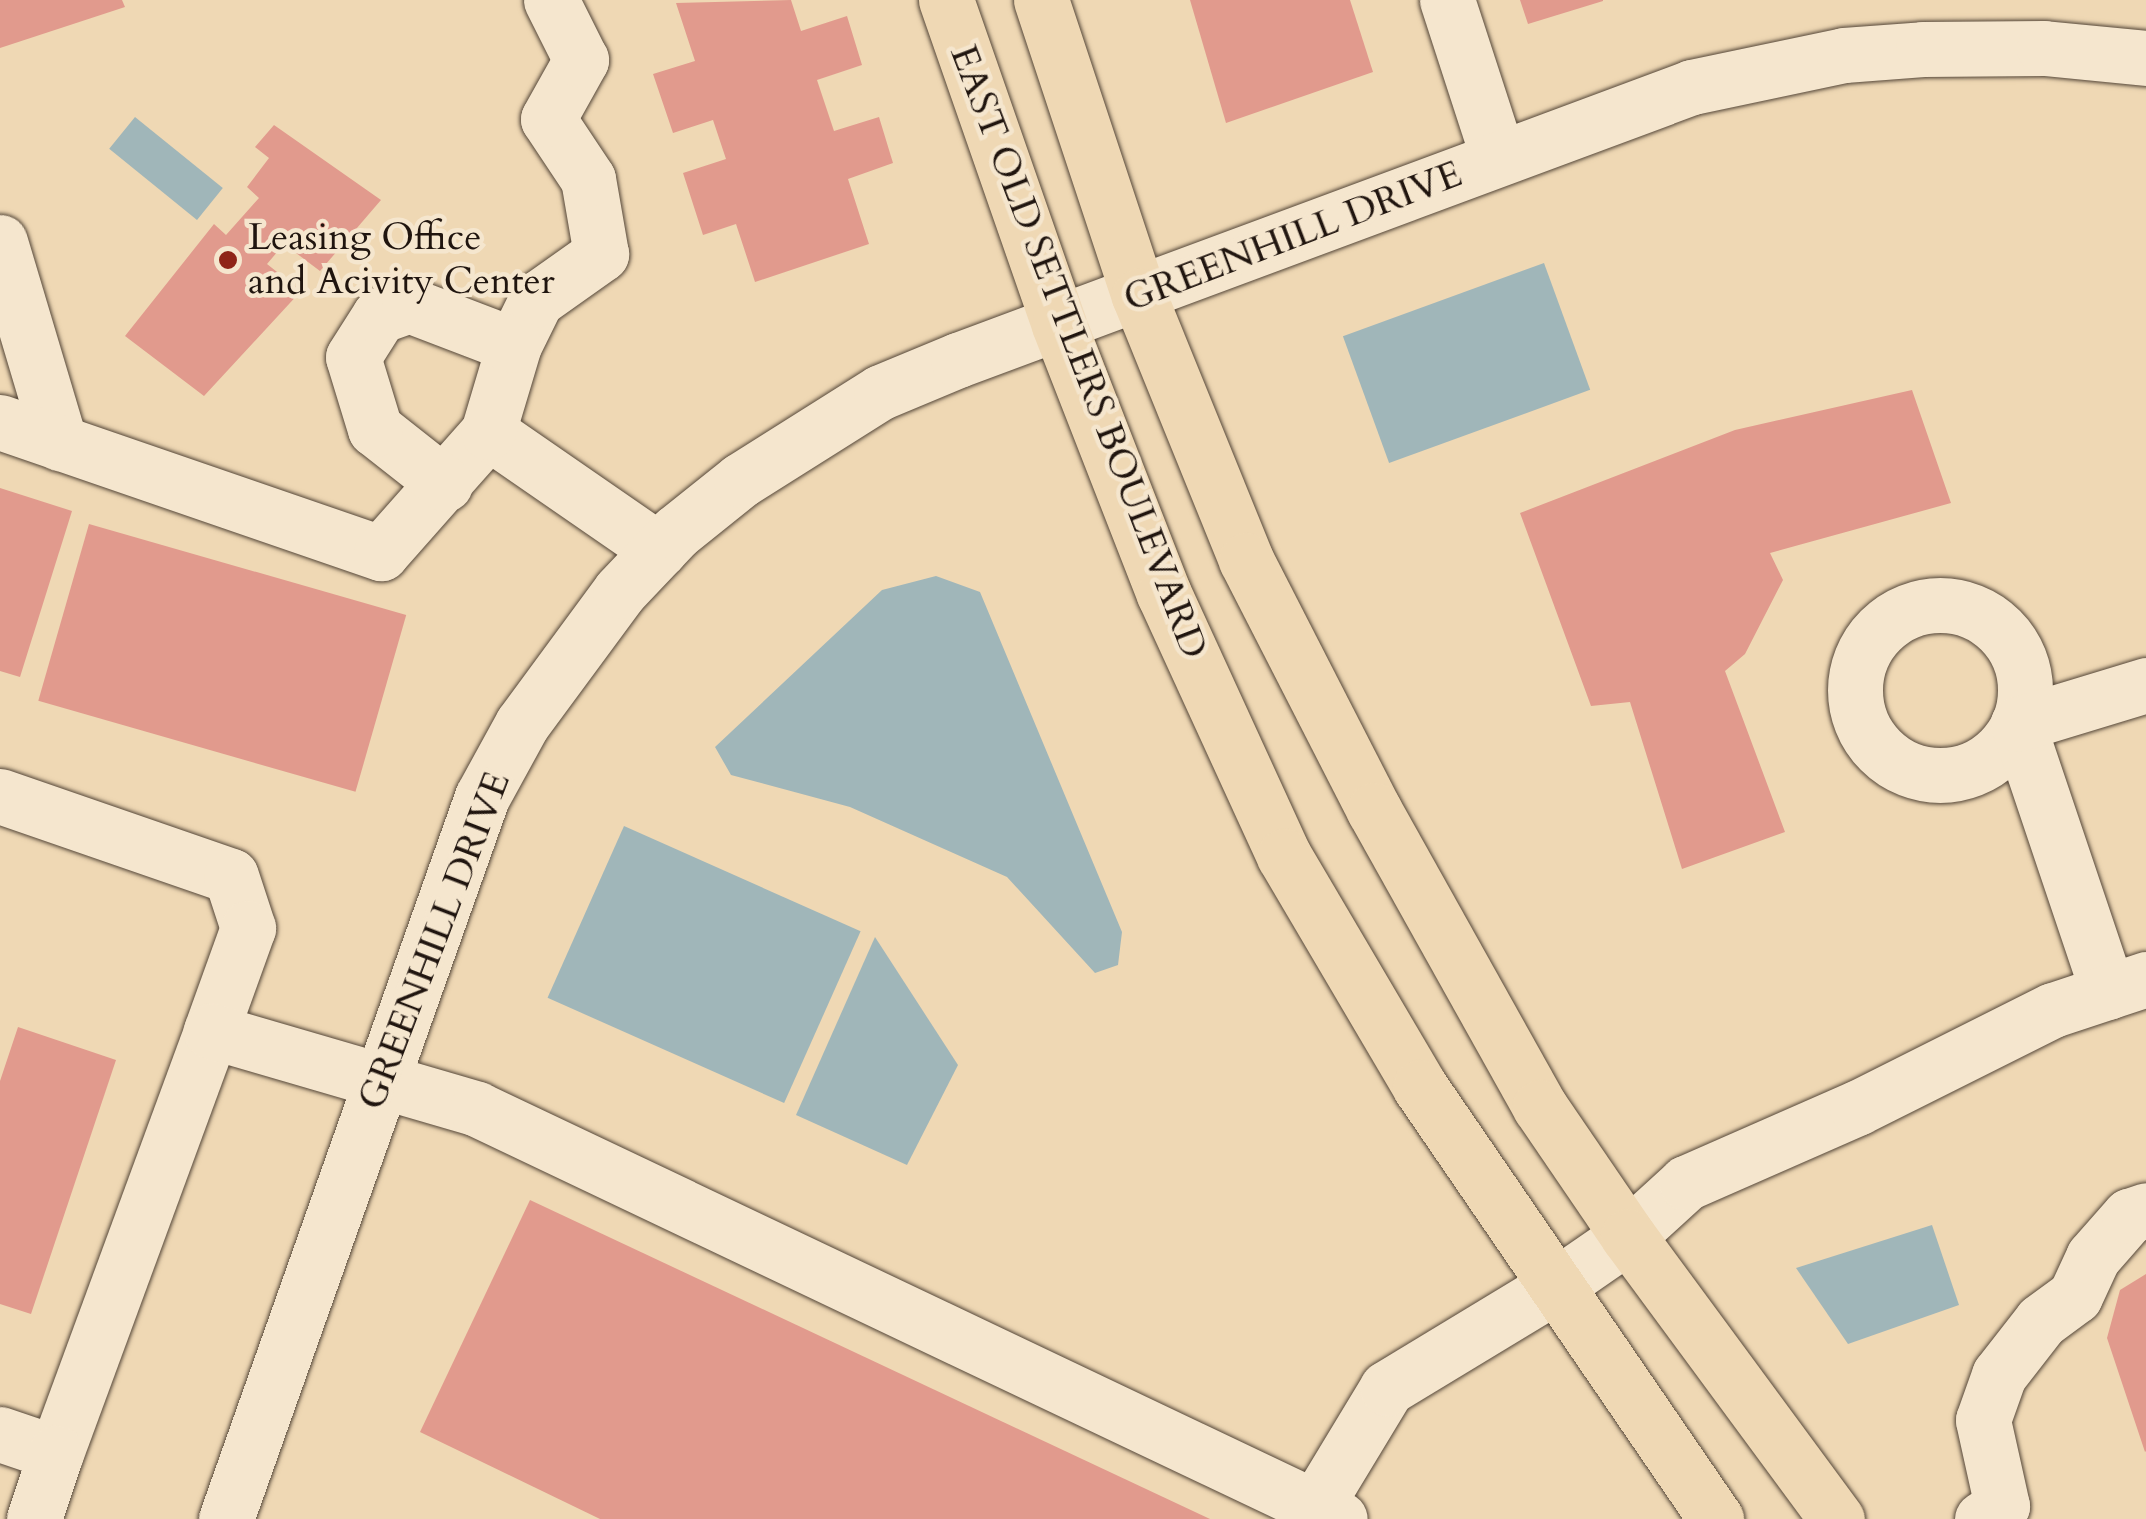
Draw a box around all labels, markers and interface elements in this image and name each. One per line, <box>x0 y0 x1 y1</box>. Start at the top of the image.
street label: EAST OLD SETTLERS BOULEVARD <box>940 39 1216 665</box>
street label: GREENHILL DRIVE <box>1118 152 1468 322</box>
place label: Leasing Office and Acivity Center <box>248 215 555 304</box>
marker: Leasing Office and Acivity Center <box>217 249 239 271</box>
street label: GREENHILL DRIVE <box>350 766 520 1116</box>

